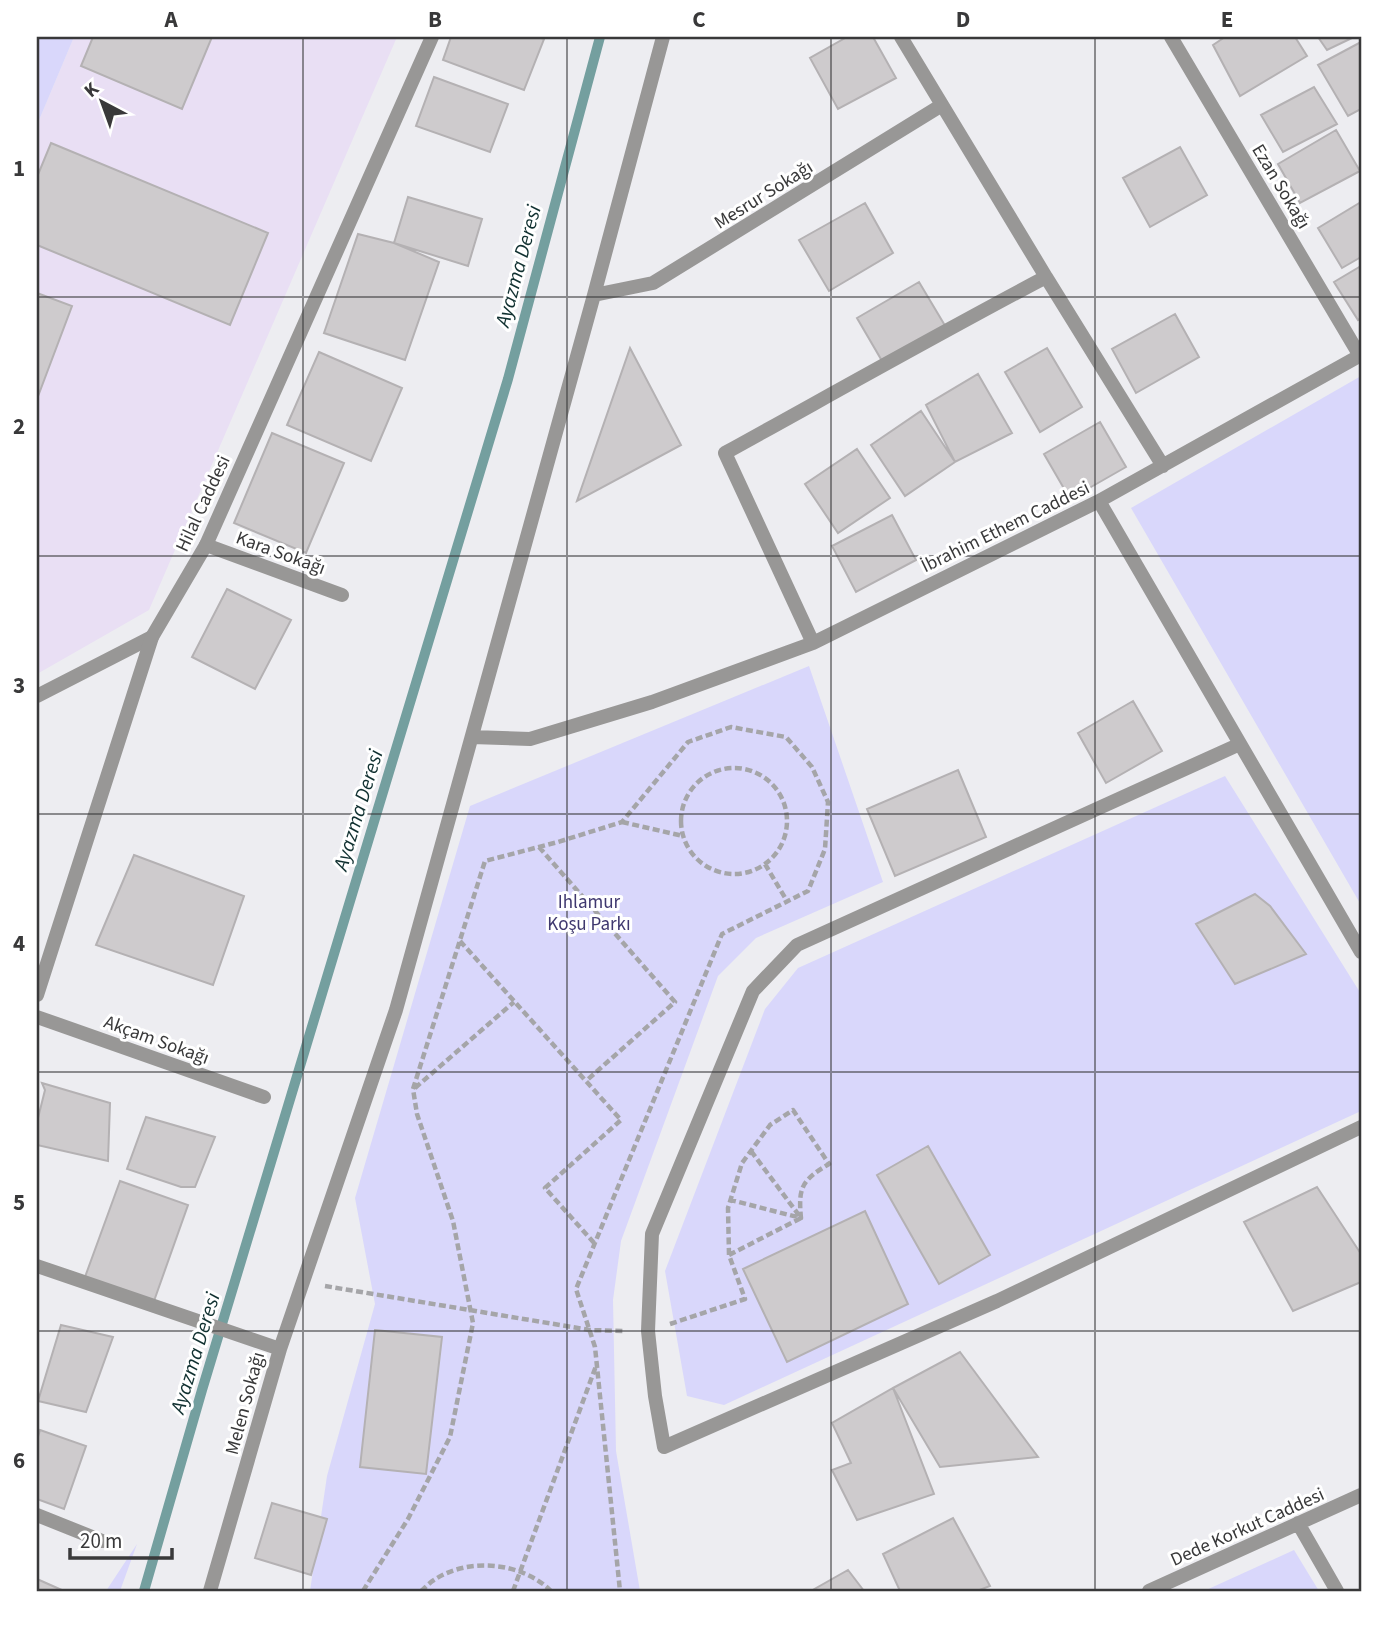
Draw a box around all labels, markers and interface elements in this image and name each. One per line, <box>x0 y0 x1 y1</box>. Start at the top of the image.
text: A <box>163 3 178 36</box>
text: B <box>428 3 442 36</box>
text: C <box>692 3 706 36</box>
text: D <box>956 3 970 36</box>
text: E <box>1221 3 1233 36</box>
north arrow <box>66 66 136 136</box>
text: K <box>79 76 105 104</box>
street label: Ezan Sokağı <box>1245 139 1317 234</box>
text: 1 <box>13 152 25 185</box>
street label: Mesrur Sokağı <box>709 154 818 236</box>
water label: Ayazma Deresi <box>487 201 549 332</box>
text: 2 <box>13 410 25 443</box>
street label: Hilal Caddesi <box>169 451 238 556</box>
street label: İbrahim Ethem Caddesi <box>917 475 1095 580</box>
street label: Kara Sokağı <box>232 525 329 582</box>
text: 3 <box>13 669 25 702</box>
water label: Ayazma Deresi <box>325 745 391 876</box>
park label: Ihlamur Koşu Parkı <box>547 889 631 938</box>
text: 4 <box>13 927 25 960</box>
street label: Akçam Sokağı <box>100 1009 213 1072</box>
text: 5 <box>13 1186 25 1219</box>
water label: Ayazma Deresi <box>162 1288 228 1419</box>
street label: Melen Sokağı <box>219 1349 272 1458</box>
text: 6 <box>13 1444 25 1477</box>
street label: Dede Korkut Caddesi <box>1166 1481 1329 1573</box>
scale bar <box>70 1516 172 1560</box>
text: 20 m <box>80 1526 122 1556</box>

